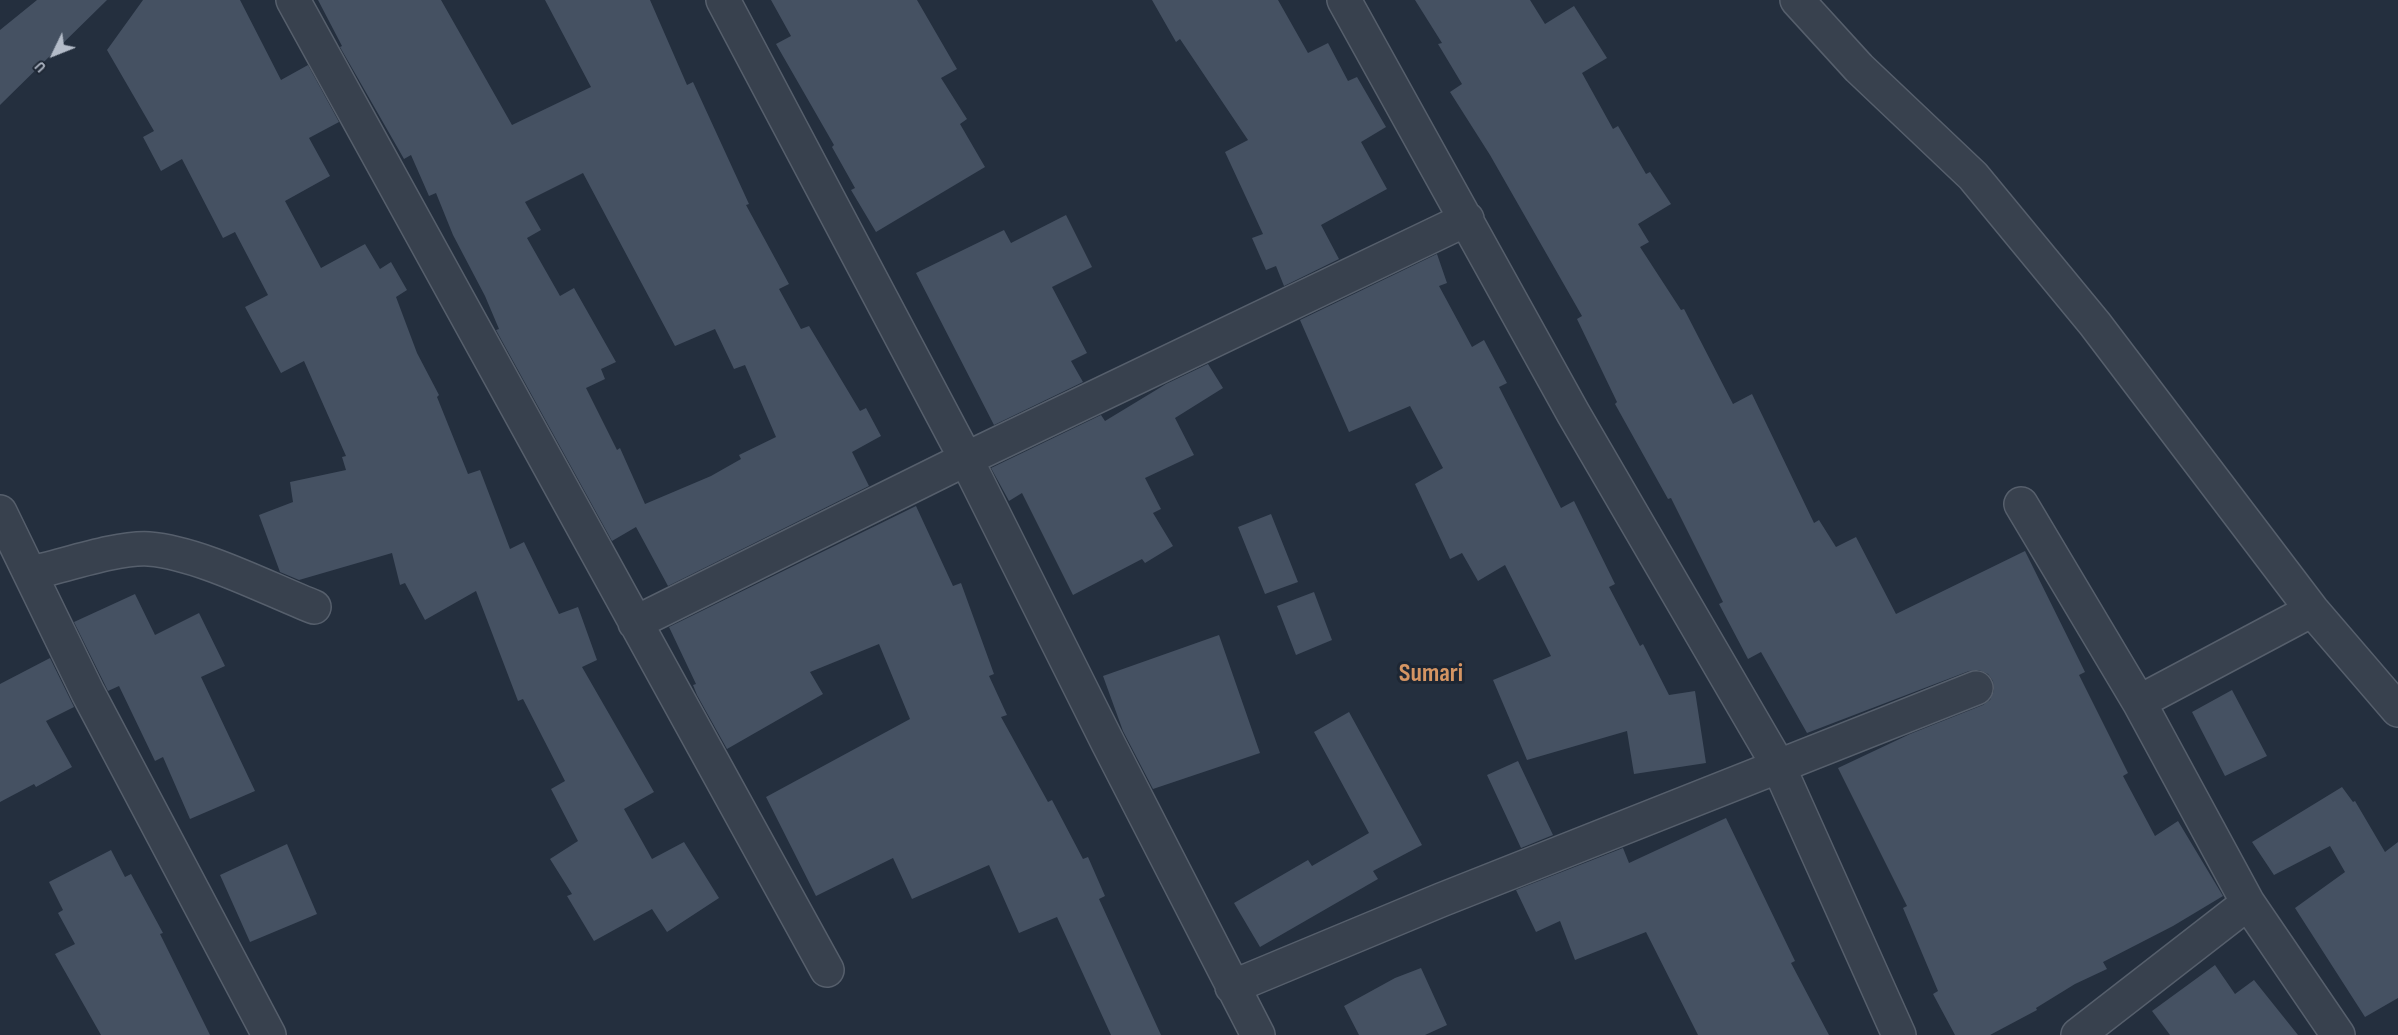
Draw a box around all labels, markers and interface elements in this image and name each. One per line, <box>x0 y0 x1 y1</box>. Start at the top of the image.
north arrow <box>24 24 84 84</box>
text: U <box>31 57 50 76</box>
district label: Sumari <box>1399 658 1463 690</box>

